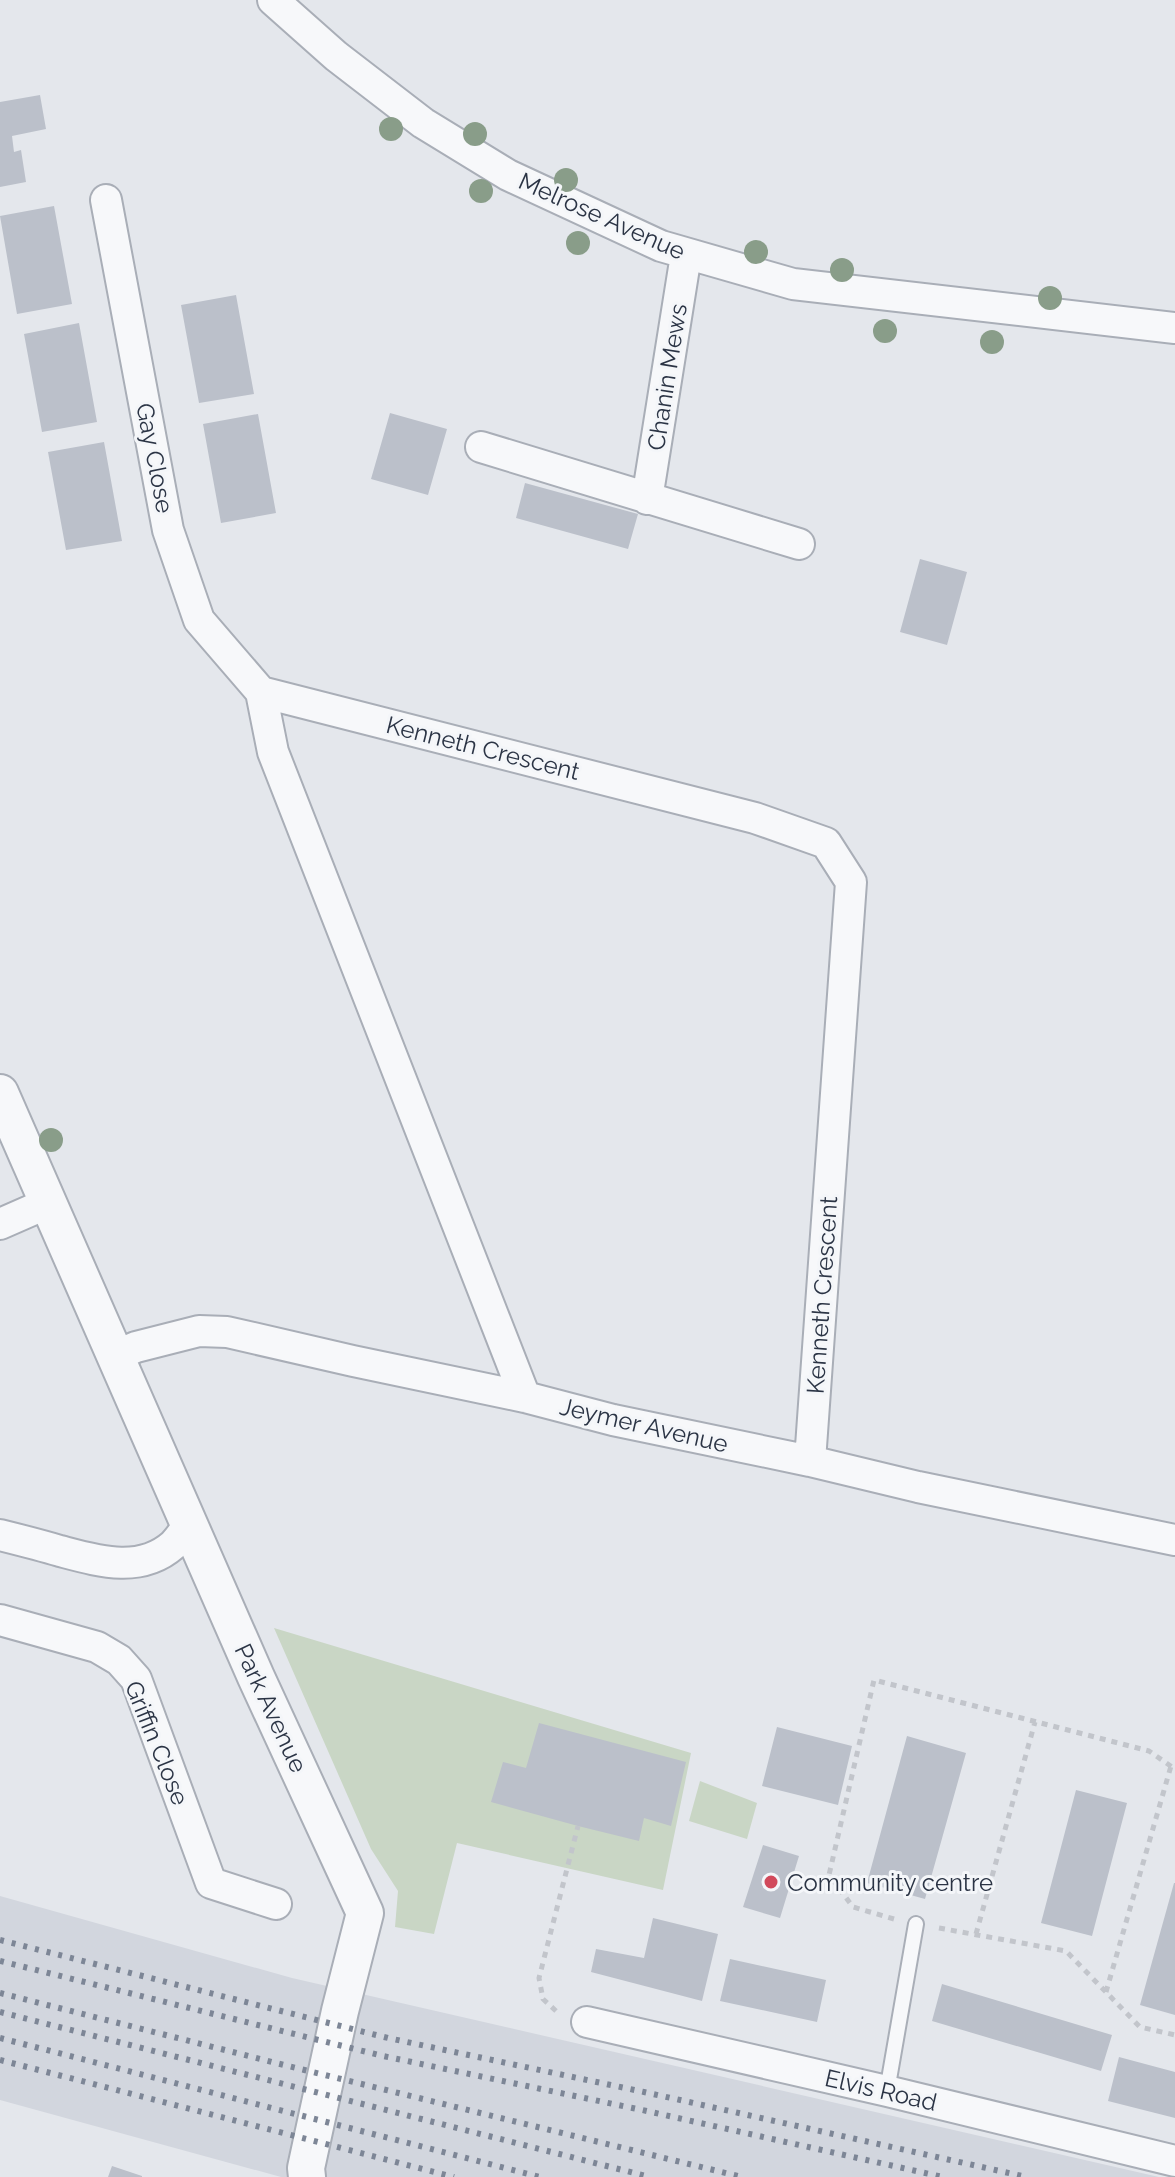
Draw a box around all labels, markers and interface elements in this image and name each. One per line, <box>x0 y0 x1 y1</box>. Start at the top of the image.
street label: Melrose Avenue <box>514 166 690 266</box>
street label: Chanin Mews <box>641 302 693 452</box>
street label: Gay Close <box>130 401 180 515</box>
street label: Kenneth Crescent <box>383 710 583 786</box>
street label: Kenneth Crescent <box>801 1195 843 1395</box>
street label: Jeymer Avenue <box>557 1392 731 1458</box>
street label: Park Avenue <box>229 1639 313 1777</box>
street label: Griffin Close <box>119 1677 195 1809</box>
place label: Community centre <box>787 1868 993 1897</box>
marker: Community centre <box>762 1873 780 1891</box>
street label: Elvis Road <box>822 2063 940 2117</box>

